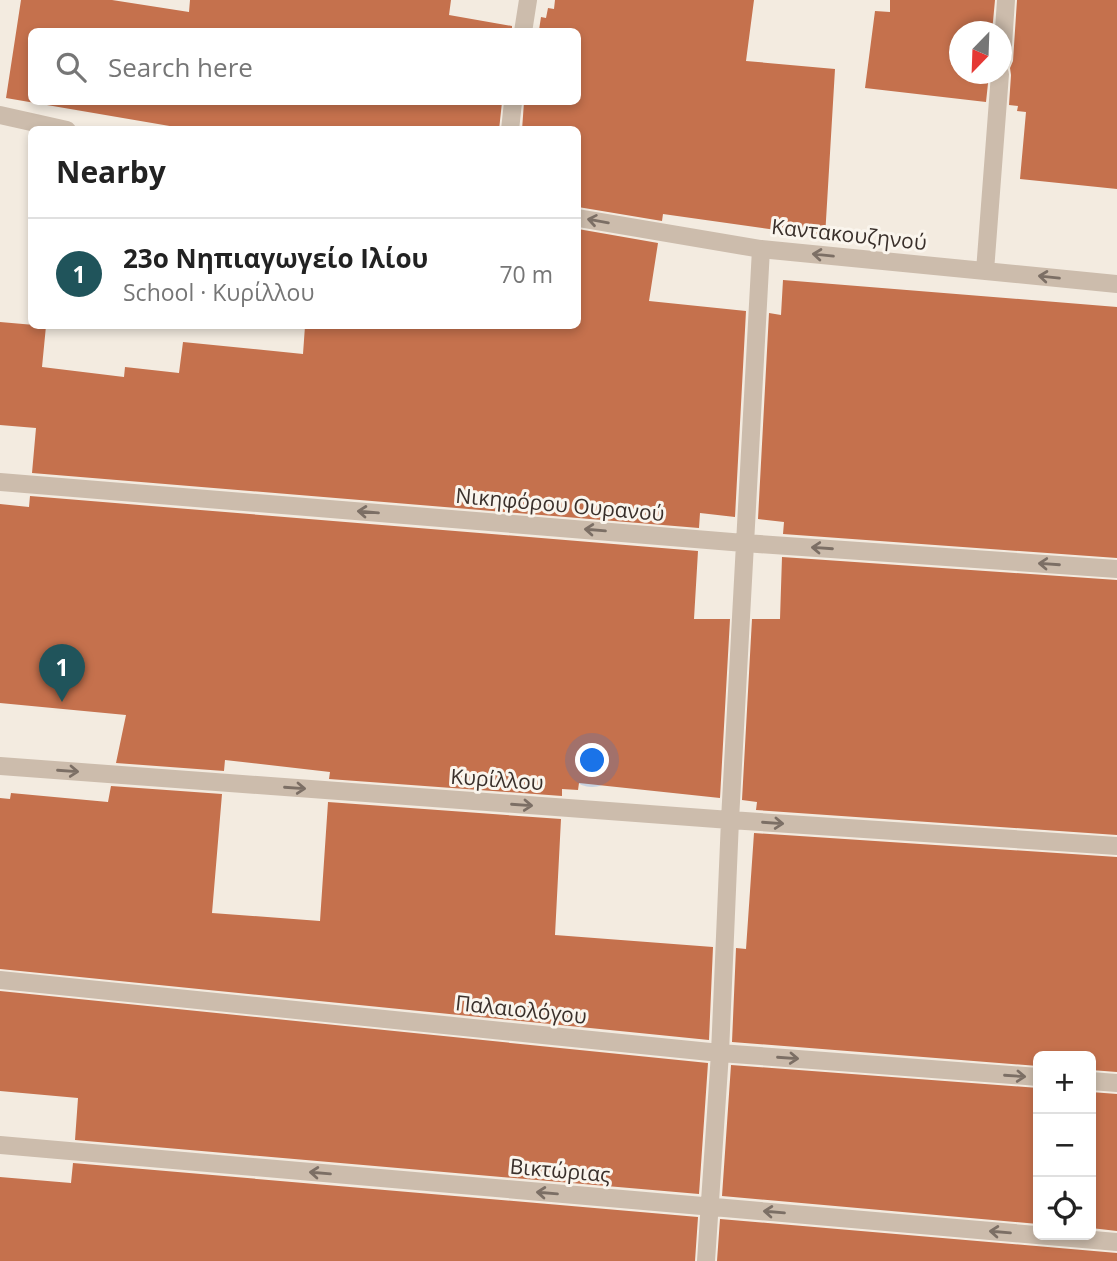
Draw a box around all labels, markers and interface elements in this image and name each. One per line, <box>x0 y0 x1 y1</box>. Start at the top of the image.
north arrow <box>949 21 1012 84</box>
search box <box>28 28 581 105</box>
icon: search <box>52 48 90 86</box>
text: Search here <box>108 49 253 85</box>
text: Nearby <box>56 151 166 192</box>
street label: Καντακουζηνού <box>770 212 928 256</box>
one-way arrow <box>587 214 610 227</box>
text: 23ο Νηπιαγωγείο Ιλίου <box>123 240 428 276</box>
one-way arrow <box>812 248 834 261</box>
text: 1 <box>72 258 86 290</box>
text: 70 m <box>499 258 553 290</box>
one-way arrow <box>1038 271 1061 284</box>
text: School · Κυρίλλου <box>123 276 314 308</box>
street label: Νικηφόρου Ουρανού <box>455 481 666 527</box>
one-way arrow <box>358 505 380 518</box>
one-way arrow <box>584 523 607 536</box>
one-way arrow <box>811 541 834 554</box>
one-way arrow <box>1038 557 1061 570</box>
pin: 1 <box>39 644 85 702</box>
your location <box>575 743 609 777</box>
street label: Κυρίλλου <box>450 762 545 796</box>
one-way arrow <box>56 765 79 778</box>
one-way arrow <box>283 782 306 795</box>
one-way arrow <box>510 799 533 812</box>
one-way arrow <box>761 817 784 830</box>
street label: Παλαιολόγου <box>454 988 588 1030</box>
map controls <box>1033 1051 1096 1240</box>
button: + <box>1033 1051 1096 1114</box>
one-way arrow <box>776 1052 799 1065</box>
one-way arrow <box>1003 1070 1026 1083</box>
button: − <box>1033 1114 1096 1177</box>
street label: Βικτώριας <box>509 1152 611 1188</box>
one-way arrow <box>309 1166 332 1179</box>
button: locate <box>1033 1177 1096 1240</box>
one-way arrow <box>536 1186 559 1199</box>
one-way arrow <box>763 1205 785 1218</box>
one-way arrow <box>989 1225 1012 1238</box>

